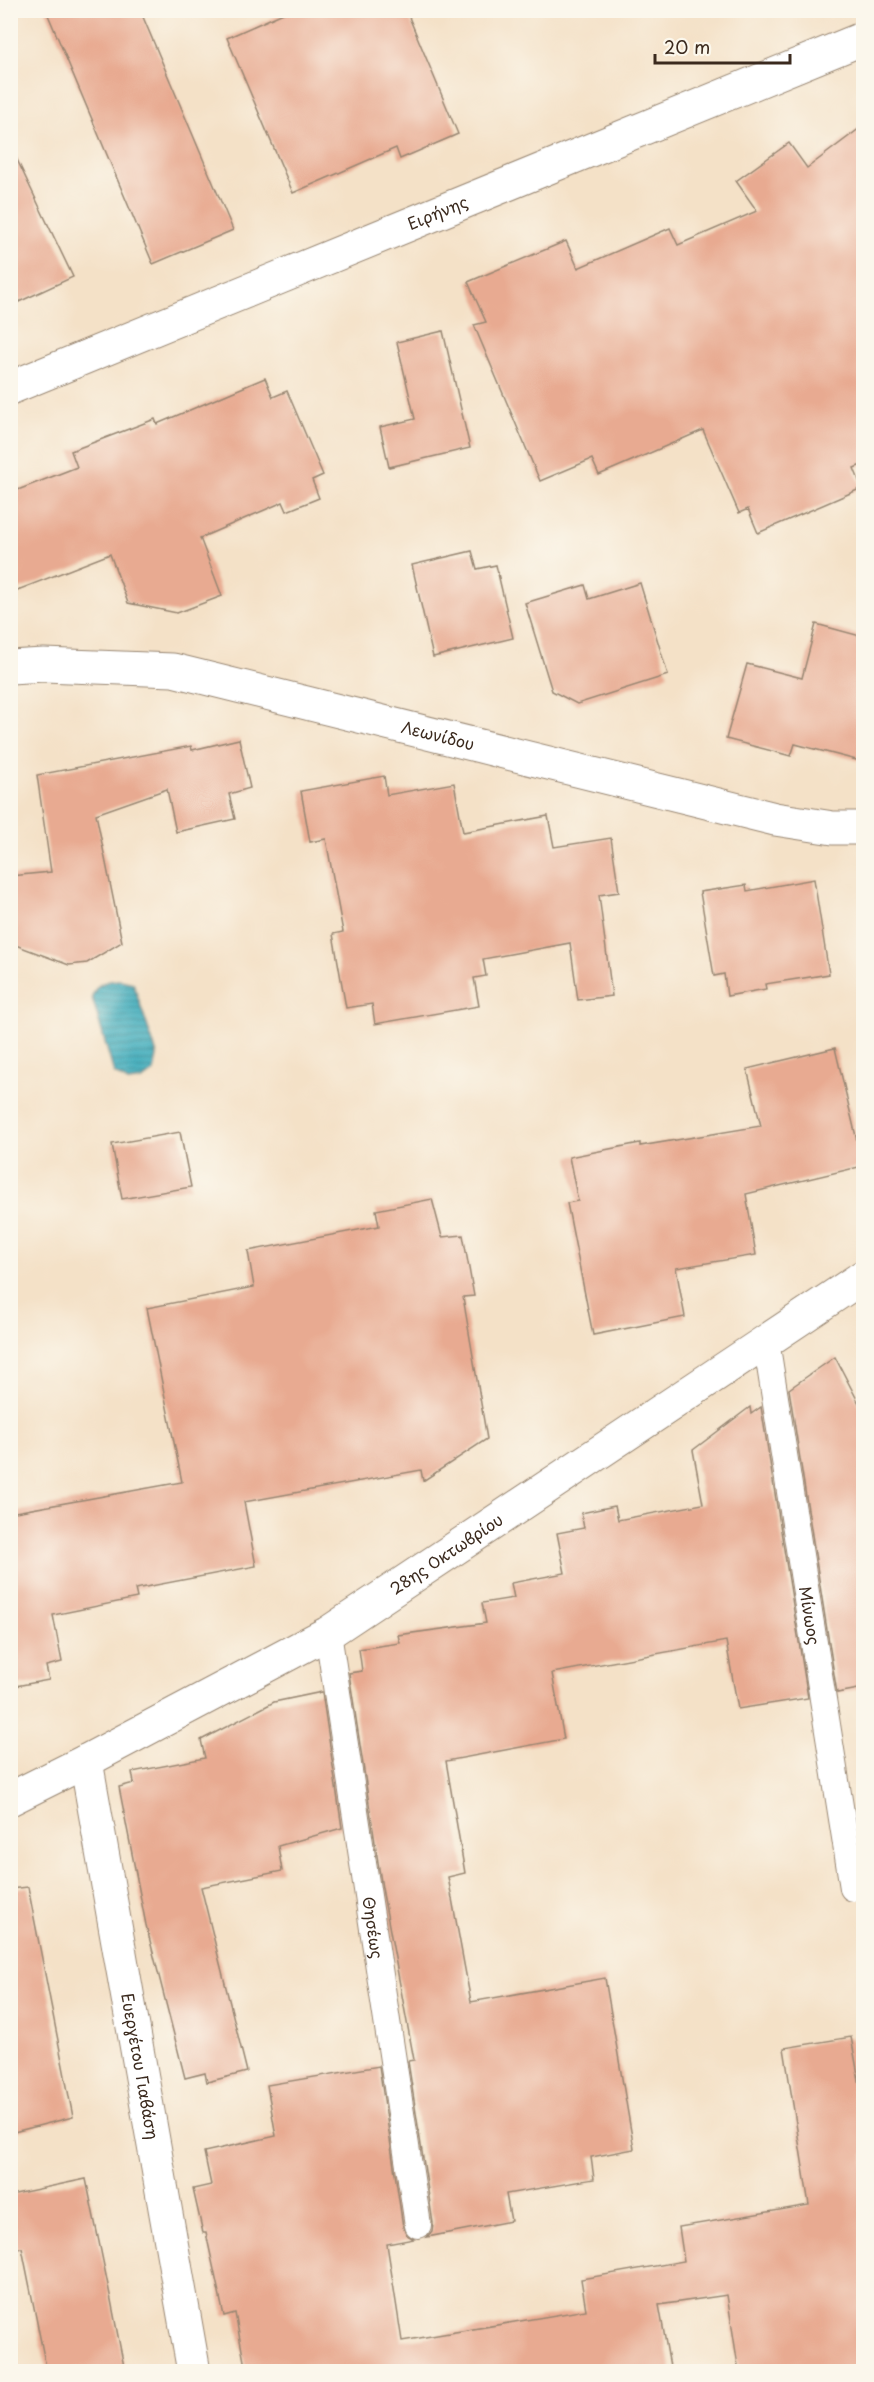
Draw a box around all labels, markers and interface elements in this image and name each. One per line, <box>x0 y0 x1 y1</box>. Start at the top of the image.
scale bar <box>655 27 790 65</box>
text: 20 m <box>664 33 710 60</box>
street label: Ειρήνης <box>403 189 471 235</box>
street label: Λεωνίδου <box>399 714 477 755</box>
street label: 28ης Οκτωβρίου <box>384 1507 507 1600</box>
street label: Μίνωος <box>794 1584 827 1646</box>
street label: Θησέως <box>357 1895 390 1960</box>
street label: Ευεργέτου Γιαβάση <box>116 1991 166 2141</box>

